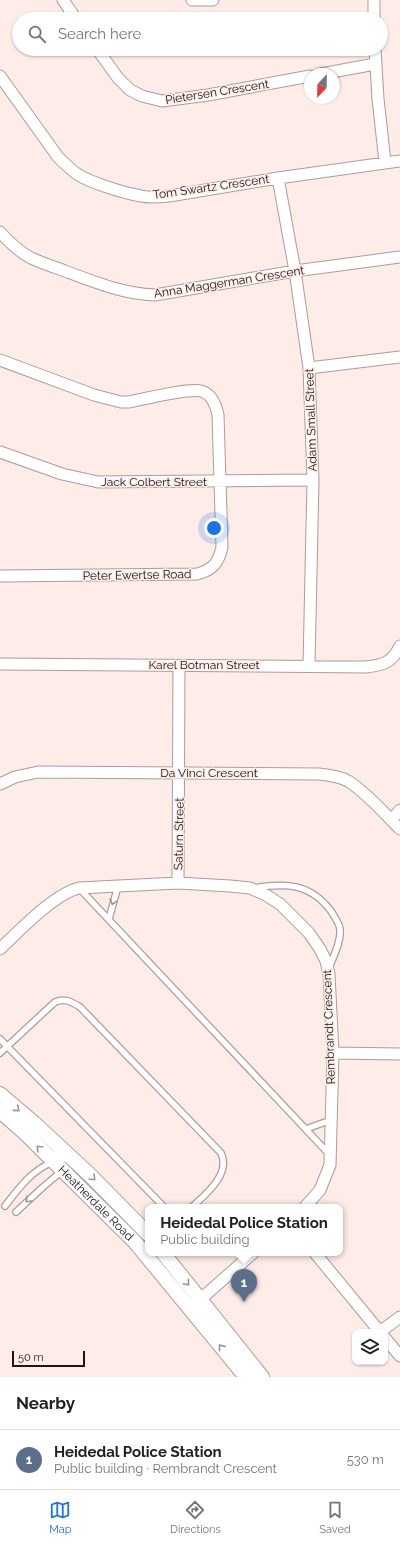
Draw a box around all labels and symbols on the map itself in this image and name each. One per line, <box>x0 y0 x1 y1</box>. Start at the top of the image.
north arrow <box>304 68 340 104</box>
street label: Pietersen Crescent <box>164 77 270 107</box>
street label: Tom Swartz Crescent <box>152 172 270 202</box>
street label: Anna Maggerman Crescent <box>153 263 305 301</box>
street label: Adam Small Street <box>302 368 320 472</box>
street label: Jack Colbert Street <box>101 475 207 489</box>
your location <box>204 518 224 538</box>
street label: Peter Ewertse Road <box>82 567 192 583</box>
street label: Karel Botman Street <box>148 658 260 672</box>
street label: Da Vinci Crescent <box>160 766 258 780</box>
street label: Saturn Street <box>171 798 187 870</box>
one-way arrow <box>109 899 118 906</box>
street label: Rembrandt Crescent <box>320 969 338 1085</box>
one-way arrow <box>12 1104 20 1111</box>
one-way arrow <box>36 1145 44 1153</box>
street label: Heatherdale Road <box>55 1163 136 1244</box>
one-way arrow <box>88 1173 96 1181</box>
one-way arrow <box>25 1195 33 1203</box>
pin: 1 <box>231 1269 257 1302</box>
one-way arrow <box>183 1279 190 1286</box>
one-way arrow <box>219 1344 226 1351</box>
scale bar <box>12 1349 85 1368</box>

